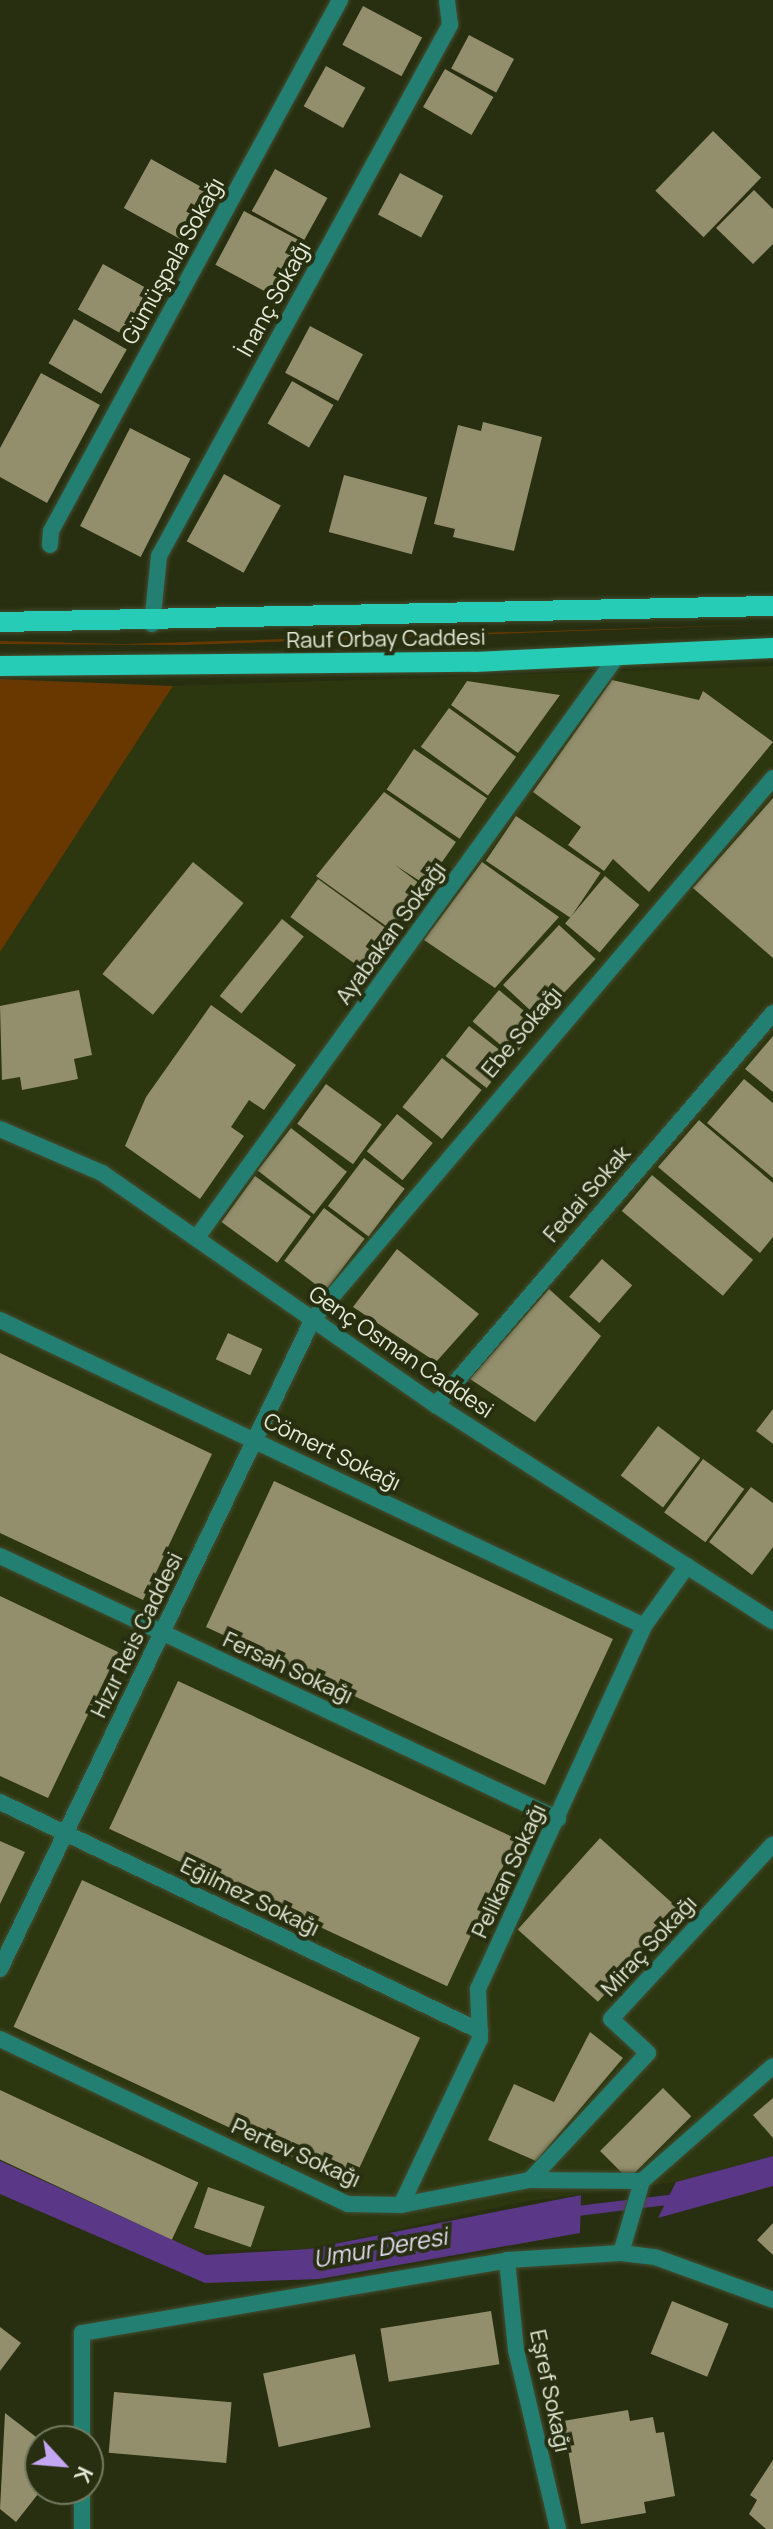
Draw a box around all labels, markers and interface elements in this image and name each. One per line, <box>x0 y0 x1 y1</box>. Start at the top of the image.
street label: Gümüşpala Sokağı <box>116 173 230 349</box>
street label: İnanç Sokağı <box>231 237 317 361</box>
street label: Rauf Orbay Caddesi <box>286 624 486 654</box>
street label: Ayabakan Sokağı <box>330 856 452 1010</box>
street label: Ebe Sokağı <box>476 981 568 1083</box>
street label: Fedai Sokak <box>538 1140 636 1248</box>
street label: Genç Osman Caddesi <box>304 1280 498 1424</box>
street label: Cömert Sokağı <box>259 1407 405 1497</box>
street label: Hızır Reis Caddesi <box>86 1548 188 1722</box>
street label: Fersah Sokağı <box>219 1626 357 1710</box>
street label: Pelikan Sokağı <box>466 1800 552 1942</box>
street label: Eğilmez Sokağı <box>176 1852 324 1942</box>
street label: Miraç Sokağı <box>596 1890 702 2002</box>
street label: Pertev Sokağı <box>227 2113 365 2193</box>
water label: Umur Deresi <box>311 2221 449 2273</box>
street label: Eşref Sokağı <box>524 2327 576 2455</box>
north arrow <box>24 2425 104 2505</box>
text: K <box>67 2462 100 2488</box>

